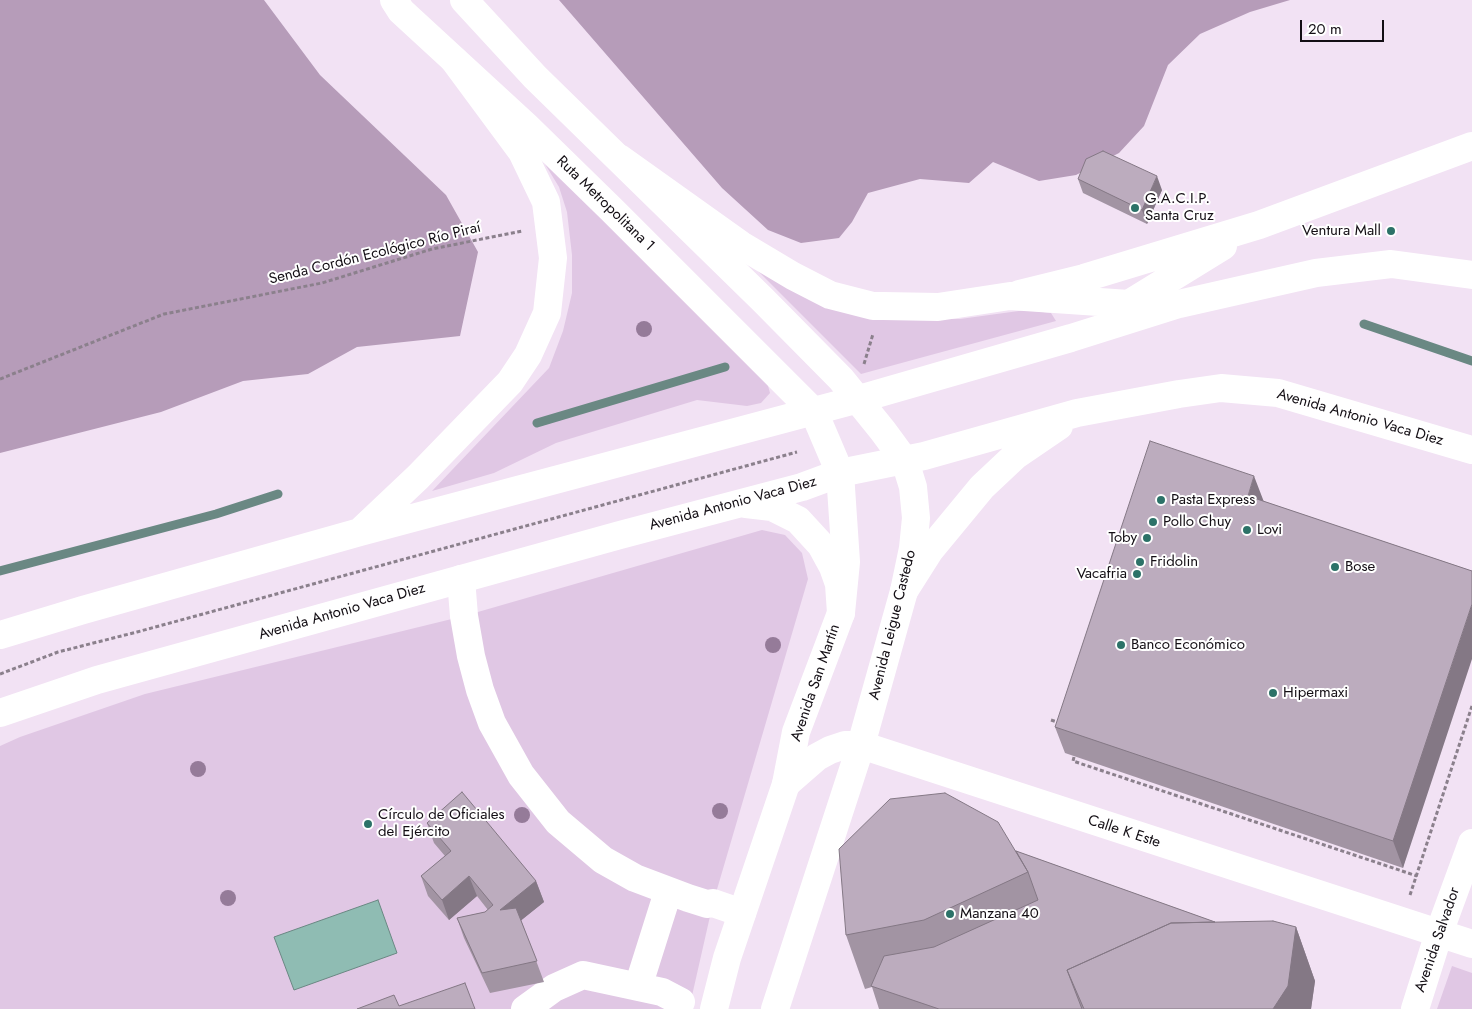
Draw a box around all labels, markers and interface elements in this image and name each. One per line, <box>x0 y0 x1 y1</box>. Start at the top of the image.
scale bar <box>1302 10 1386 42</box>
text: 20 m <box>1308 18 1342 40</box>
street label: Ruta Metropolitana 1 <box>552 153 658 255</box>
place label: G.A.C.I.P. Santa Cruz <box>1145 190 1214 225</box>
marker: G.A.C.I.P. Santa Cruz <box>1129 202 1141 214</box>
street label: Senda Cordón Ecológico Río Piraí <box>267 219 483 289</box>
place label: Ventura Mall <box>1302 222 1381 240</box>
marker: Ventura Mall <box>1385 225 1397 237</box>
street label: Avenida Antonio Vaca Diez <box>1275 386 1445 450</box>
street label: Avenida Antonio Vaca Diez <box>647 473 819 535</box>
place label: Pasta Express <box>1171 491 1255 509</box>
marker: Pasta Express <box>1155 494 1167 506</box>
place label: Pollo Chuy <box>1163 513 1231 531</box>
marker: Pollo Chuy <box>1147 516 1159 528</box>
place label: Lovi <box>1257 521 1282 539</box>
marker: Lovi <box>1241 524 1253 536</box>
place label: Toby <box>1108 529 1137 547</box>
marker: Toby <box>1141 532 1153 544</box>
street label: Avenida Leigue Castedo <box>866 548 920 702</box>
place label: Fridolin <box>1150 553 1198 571</box>
marker: Fridolin <box>1134 556 1146 568</box>
place label: Bose <box>1345 558 1375 576</box>
marker: Bose <box>1329 561 1341 573</box>
place label: Vacafria <box>1076 565 1127 583</box>
marker: Vacafria <box>1131 568 1143 580</box>
street label: Avenida Antonio Vaca Diez <box>257 580 427 644</box>
street label: Avenida San Martín <box>787 622 845 744</box>
place label: Banco Económico <box>1131 636 1245 654</box>
marker: Banco Económico <box>1115 639 1127 651</box>
place label: Hipermaxi <box>1283 684 1348 702</box>
marker: Hipermaxi <box>1267 687 1279 699</box>
place label: Círculo de Oficiales del Ejército <box>378 806 505 841</box>
street label: Calle K Este <box>1085 812 1163 852</box>
marker: Círculo de Oficiales del Ejército <box>362 818 374 830</box>
street label: Avenida Salvador <box>1412 885 1464 995</box>
place label: Manzana 40 <box>960 905 1039 923</box>
marker: Manzana 40 <box>944 908 956 920</box>

